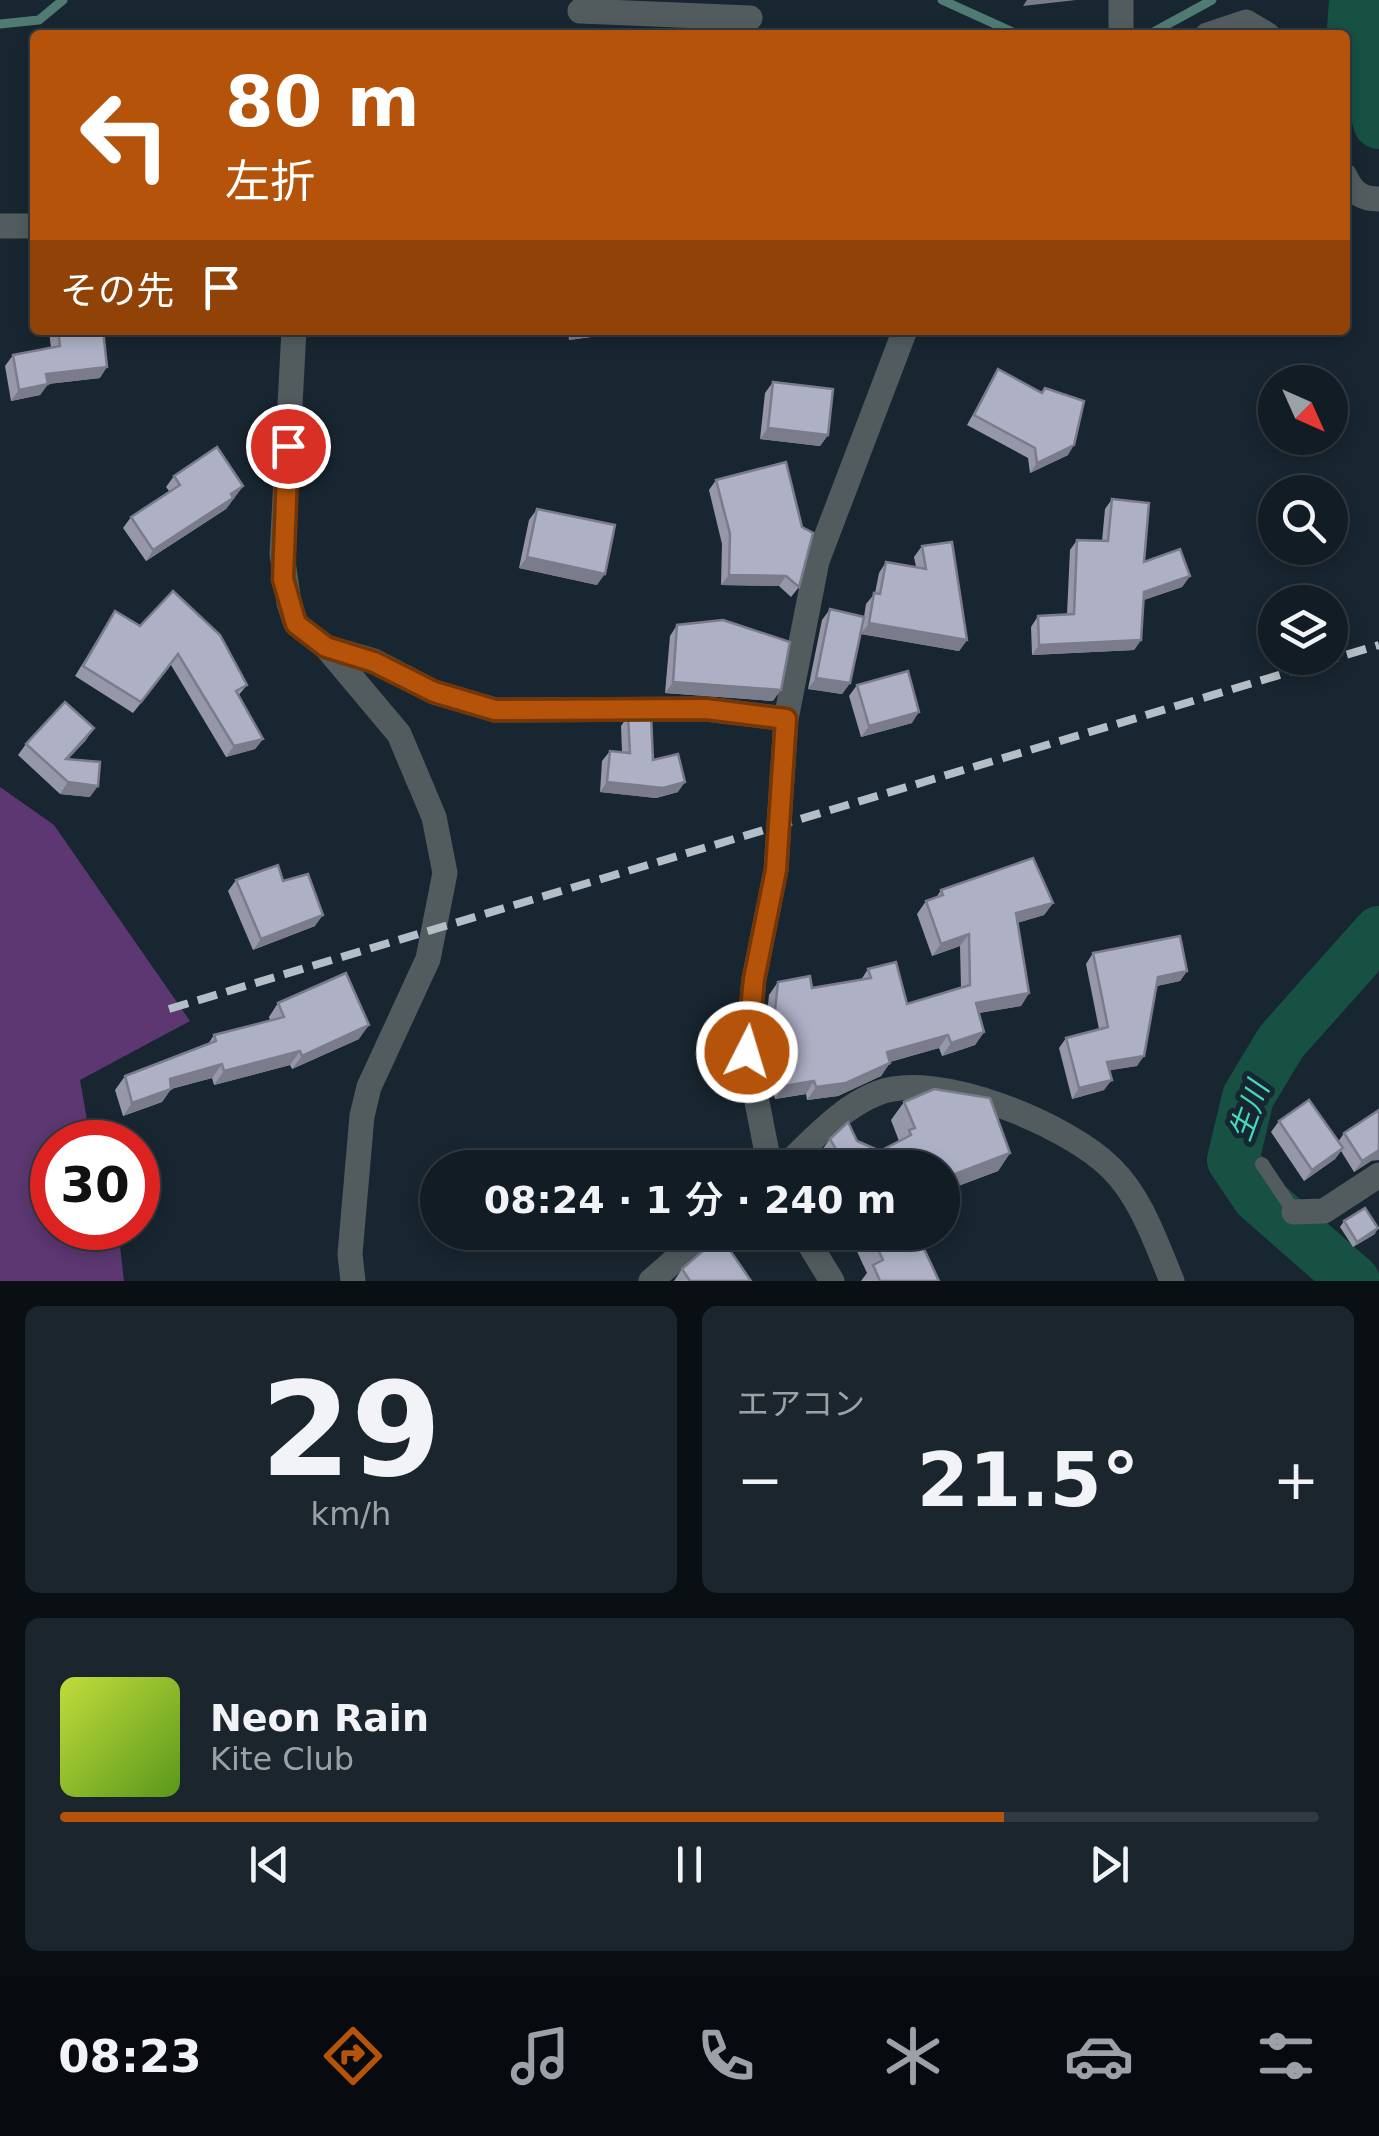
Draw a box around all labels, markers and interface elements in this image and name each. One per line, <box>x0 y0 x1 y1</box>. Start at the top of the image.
text: 80 m <box>225 61 420 143</box>
icon: left <box>60 70 190 200</box>
text: 左折 <box>225 155 315 208</box>
icon: arrive <box>194 260 249 315</box>
text: その先 <box>60 269 174 313</box>
north arrow <box>1258 365 1348 455</box>
map controls <box>1258 365 1348 675</box>
pin <box>246 404 331 489</box>
icon: arrive <box>261 419 316 474</box>
button: search <box>1258 475 1348 565</box>
button: layers <box>1258 585 1348 675</box>
position arrow <box>695 1000 799 1104</box>
water label: 生川 <box>1222 1074 1277 1145</box>
speed limit sign: 30 <box>30 1120 160 1250</box>
text: 08:24 · 1 分 · 240 m <box>484 1178 896 1222</box>
text: 29 <box>261 1354 441 1506</box>
text: エアコン <box>737 1385 865 1423</box>
text: 21.5° <box>917 1436 1139 1524</box>
text: − <box>737 1448 783 1512</box>
text: + <box>1273 1448 1319 1512</box>
text: km/h <box>311 1495 391 1533</box>
text: Neon Rain <box>210 1696 429 1740</box>
text: Kite Club <box>210 1740 354 1778</box>
icon: previous <box>242 1837 297 1892</box>
icon: pause <box>662 1837 717 1892</box>
icon: next <box>1082 1837 1137 1892</box>
icon: directions <box>318 2021 388 2091</box>
icon: music <box>505 2021 575 2091</box>
icon: phone <box>691 2021 761 2091</box>
icon: climate <box>878 2021 948 2091</box>
icon: car <box>1064 2021 1134 2091</box>
icon: filters <box>1251 2021 1321 2091</box>
text: 08:23 <box>58 2030 202 2083</box>

